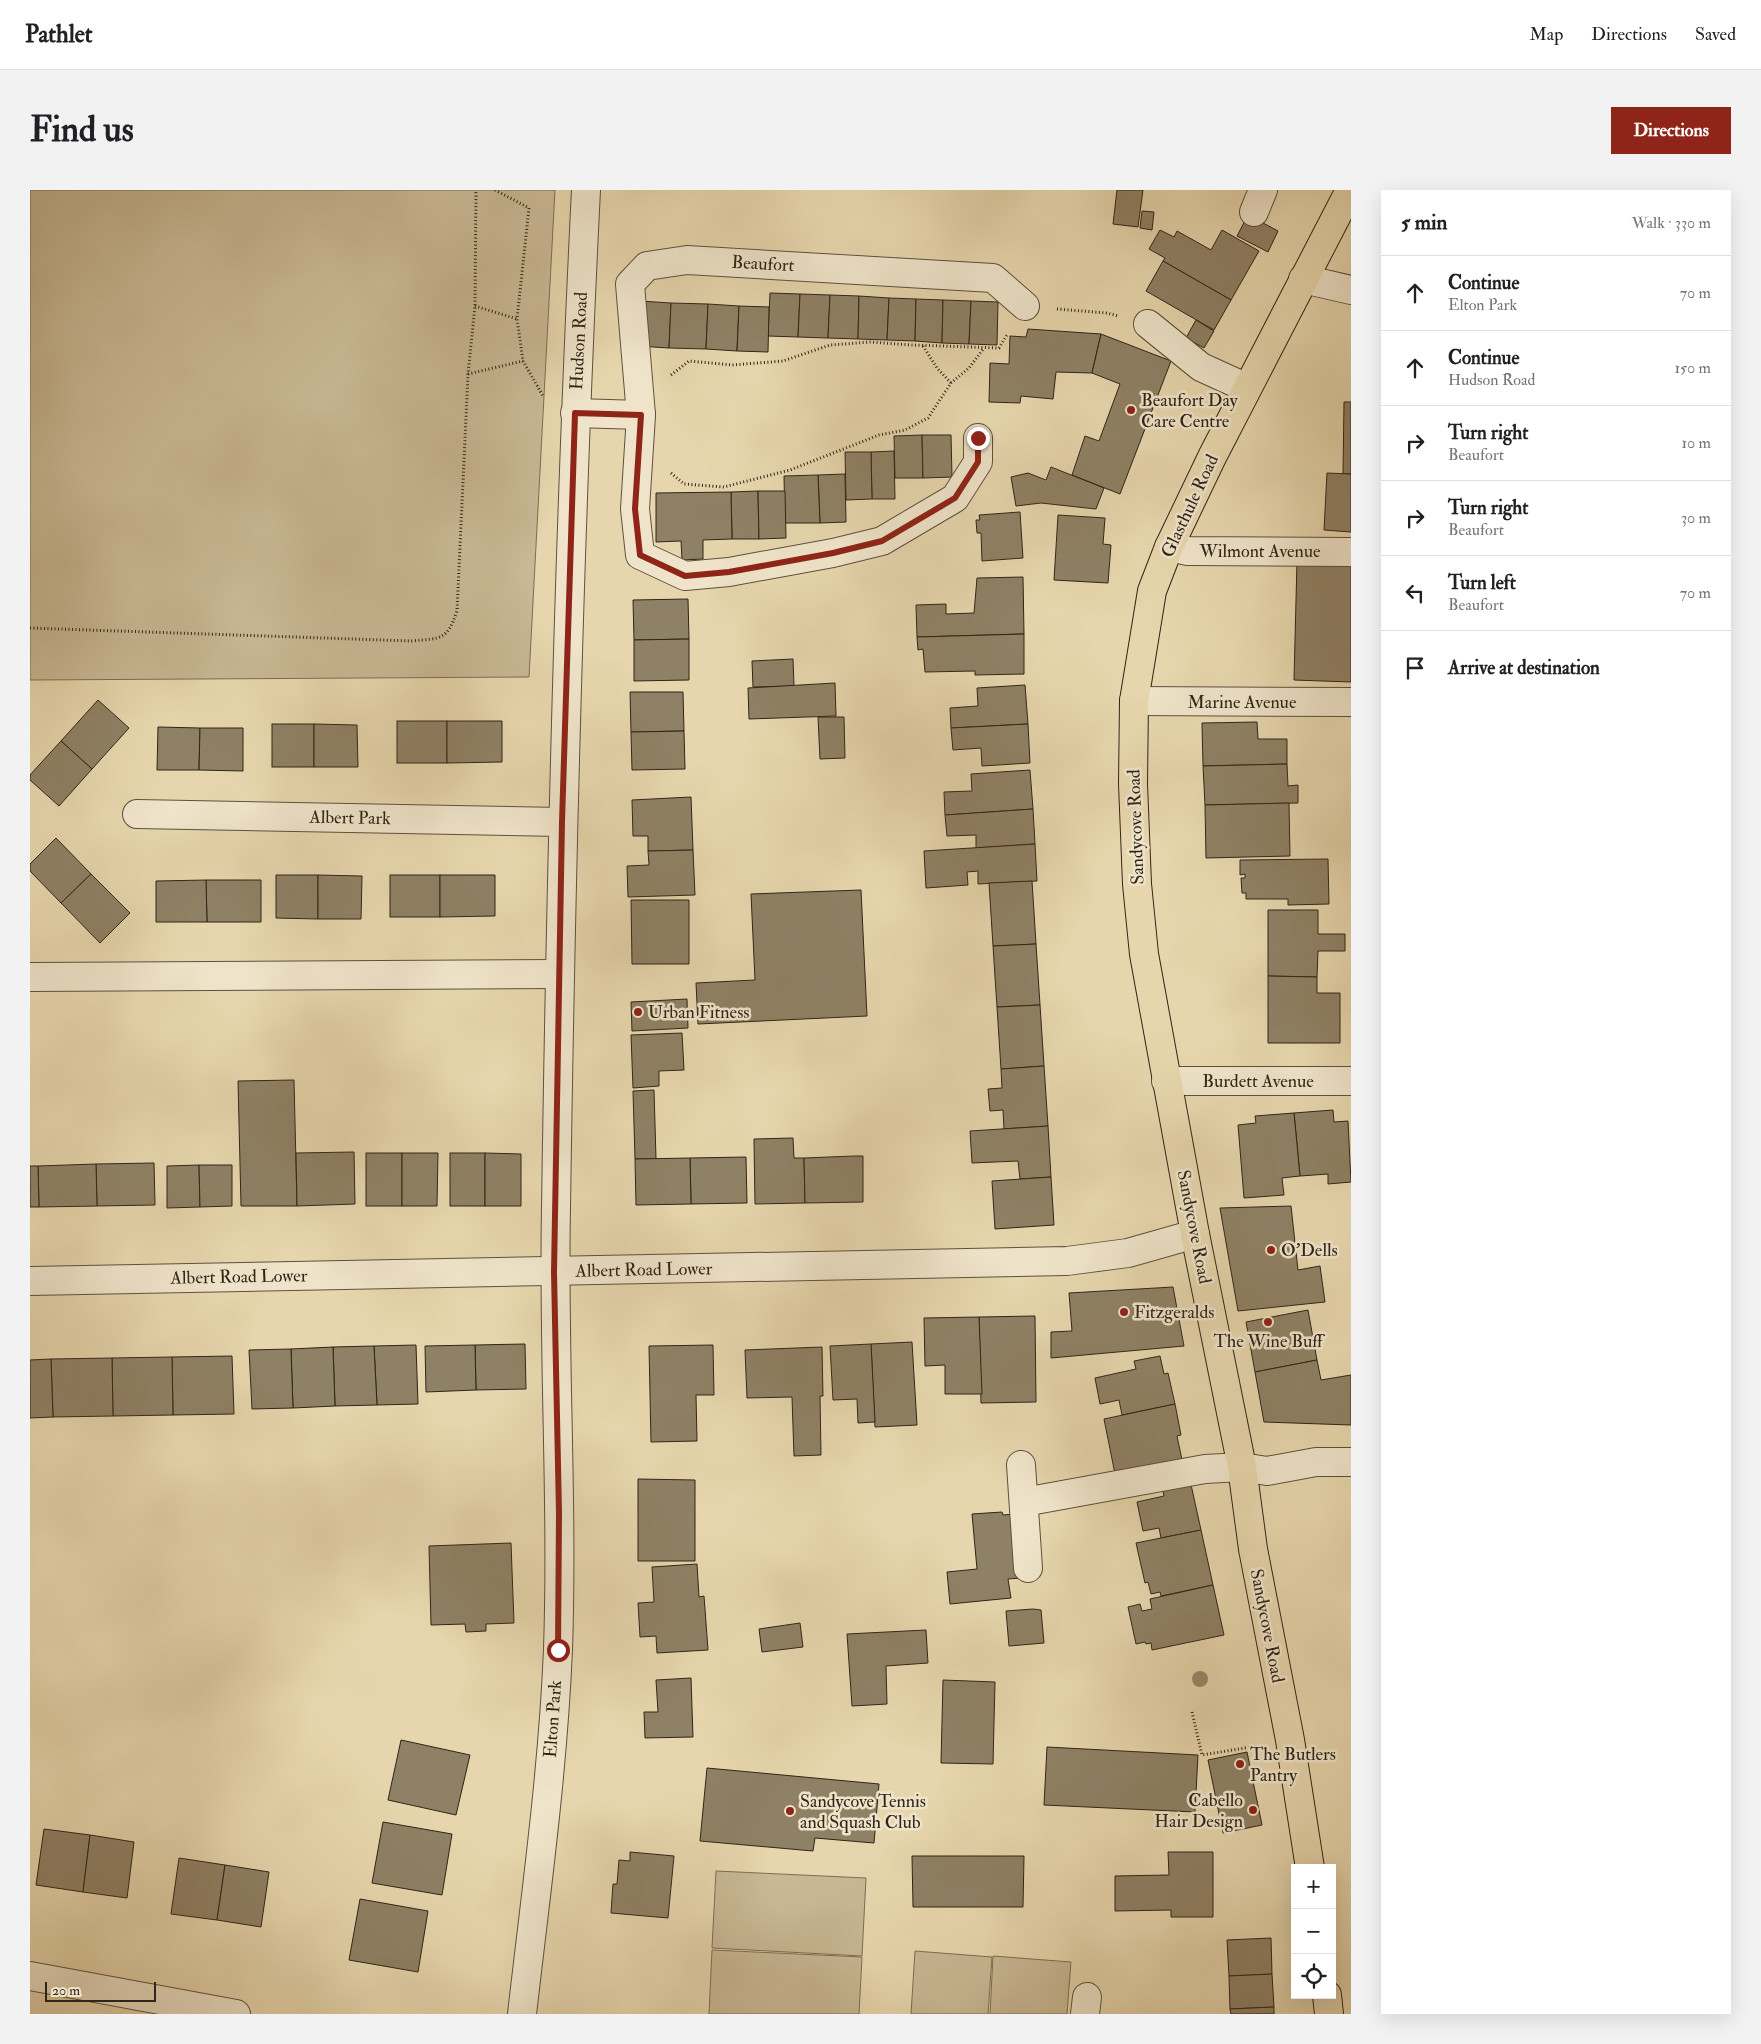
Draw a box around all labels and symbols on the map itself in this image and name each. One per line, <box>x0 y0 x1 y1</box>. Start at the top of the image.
street label: Beaufort <box>731 251 795 277</box>
street label: Hudson Road <box>565 291 593 391</box>
place label: Beaufort Day Care Centre <box>1141 389 1239 433</box>
marker: Beaufort Day Care Centre <box>1125 404 1137 416</box>
route end <box>967 427 990 450</box>
street label: Glasthule Road <box>1156 451 1224 561</box>
street label: Wilmont Avenue <box>1198 540 1321 563</box>
street label: Marine Avenue <box>1188 691 1297 714</box>
street label: Sandycove Road <box>1122 769 1150 885</box>
street label: Albert Park <box>308 806 391 830</box>
place label: Urban Fitness <box>648 1001 749 1024</box>
marker: Urban Fitness <box>632 1006 644 1018</box>
street label: Burdett Avenue <box>1202 1070 1314 1093</box>
street label: Sandycove Road <box>1172 1168 1216 1286</box>
place label: O'Dells <box>1281 1239 1338 1262</box>
marker: O'Dells <box>1265 1244 1277 1256</box>
street label: Albert Road Lower <box>574 1257 713 1283</box>
street label: Albert Road Lower <box>169 1264 308 1290</box>
place label: Fitzgeralds <box>1134 1301 1214 1324</box>
marker: Fitzgeralds <box>1118 1306 1130 1318</box>
marker: The Wine Buff <box>1262 1316 1274 1328</box>
place label: The Wine Buff <box>1213 1330 1325 1353</box>
street label: Sandycove Road <box>1245 1567 1289 1685</box>
route start <box>547 1639 570 1662</box>
street label: Elton Park <box>539 1679 567 1759</box>
place label: The Butlers Pantry <box>1250 1743 1336 1787</box>
marker: The Butlers Pantry <box>1234 1758 1246 1770</box>
place label: Cabello Hair Design <box>1154 1789 1243 1833</box>
place label: Sandycove Tennis and Squash Club <box>800 1790 926 1834</box>
marker: Cabello Hair Design <box>1247 1804 1259 1816</box>
marker: Sandycove Tennis and Squash Club <box>784 1805 796 1817</box>
scale bar <box>45 1979 156 2002</box>

